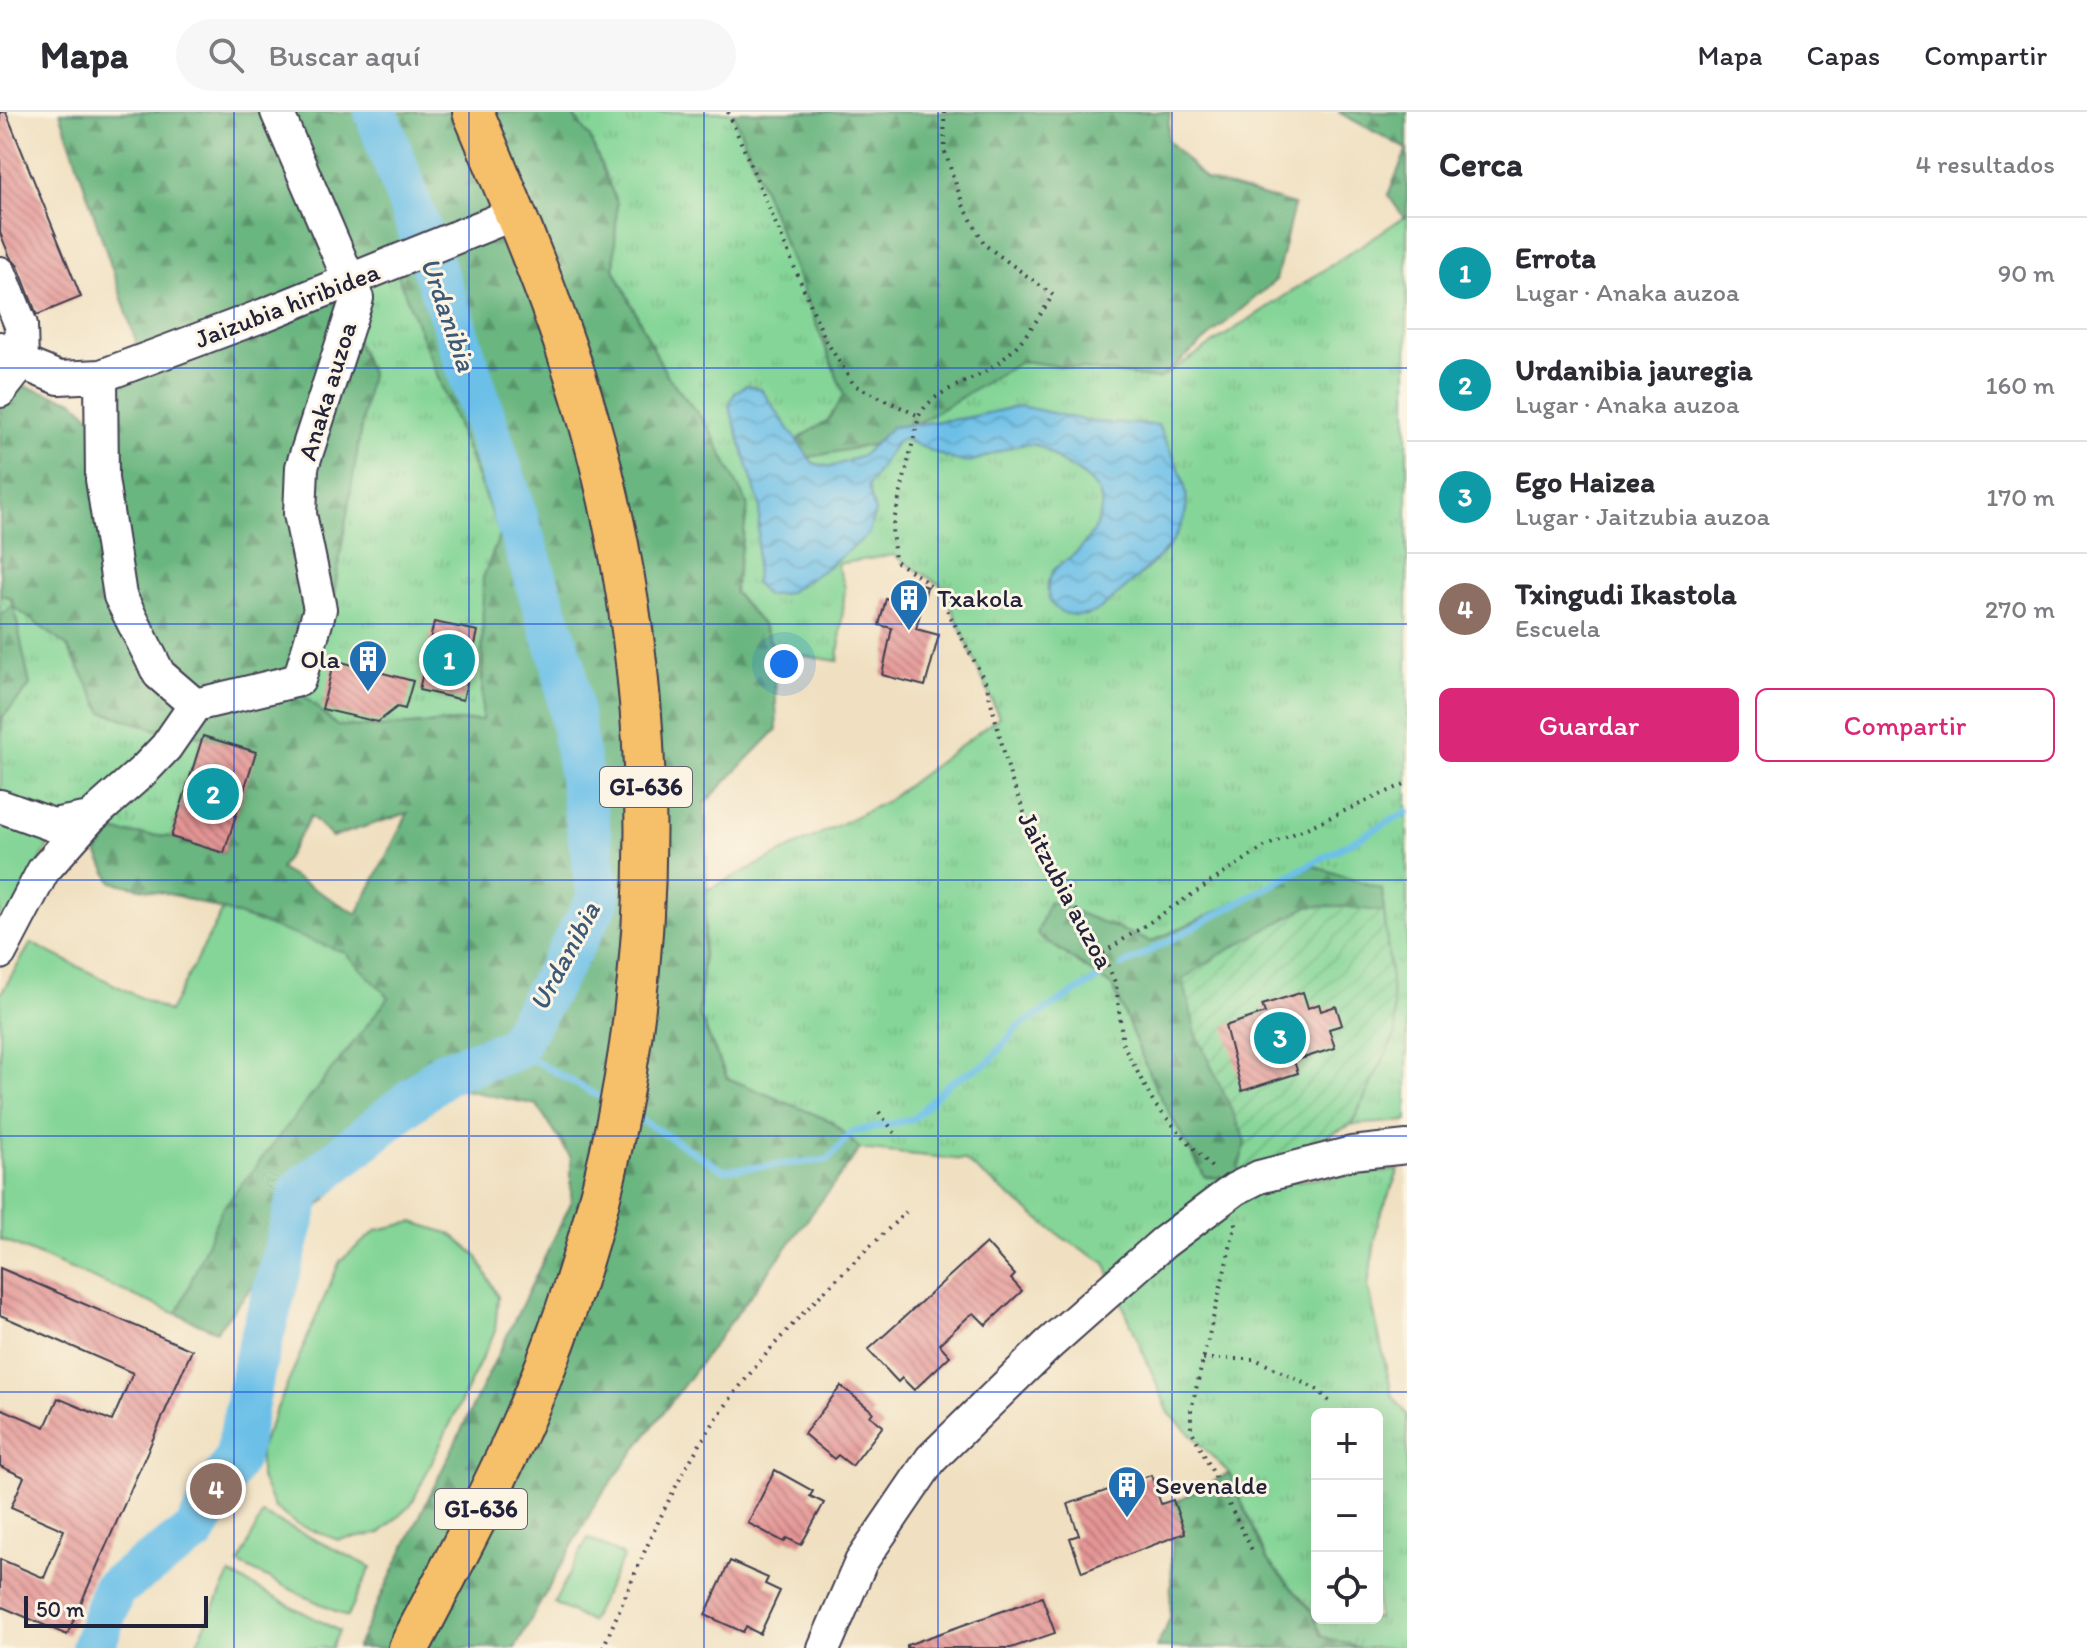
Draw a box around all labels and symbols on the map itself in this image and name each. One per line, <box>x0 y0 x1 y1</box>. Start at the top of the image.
water label: Urdanibia <box>414 252 485 376</box>
street label: Jaizubia hiribidea <box>190 255 384 355</box>
street label: Anaka auzoa <box>291 317 363 464</box>
building icon: Txakola <box>888 577 930 632</box>
place label: Txakola <box>937 582 1023 614</box>
pin: 1 <box>423 630 475 690</box>
building icon: Ola <box>347 638 389 693</box>
place label: Ola <box>300 643 340 675</box>
your location <box>764 644 804 684</box>
pin: 2 <box>187 764 239 824</box>
road number: GI-636 <box>600 767 692 807</box>
street label: Jaitzubia auzoa <box>1011 806 1121 975</box>
water label: Urdanibia <box>521 895 607 1016</box>
pin: 3 <box>1254 1008 1306 1068</box>
pin: 4 <box>190 1459 242 1519</box>
building icon: Sevenalde <box>1106 1464 1148 1519</box>
place label: Sevenalde <box>1155 1469 1268 1501</box>
road number: GI-636 <box>435 1489 527 1529</box>
scale bar <box>24 1592 208 1628</box>

